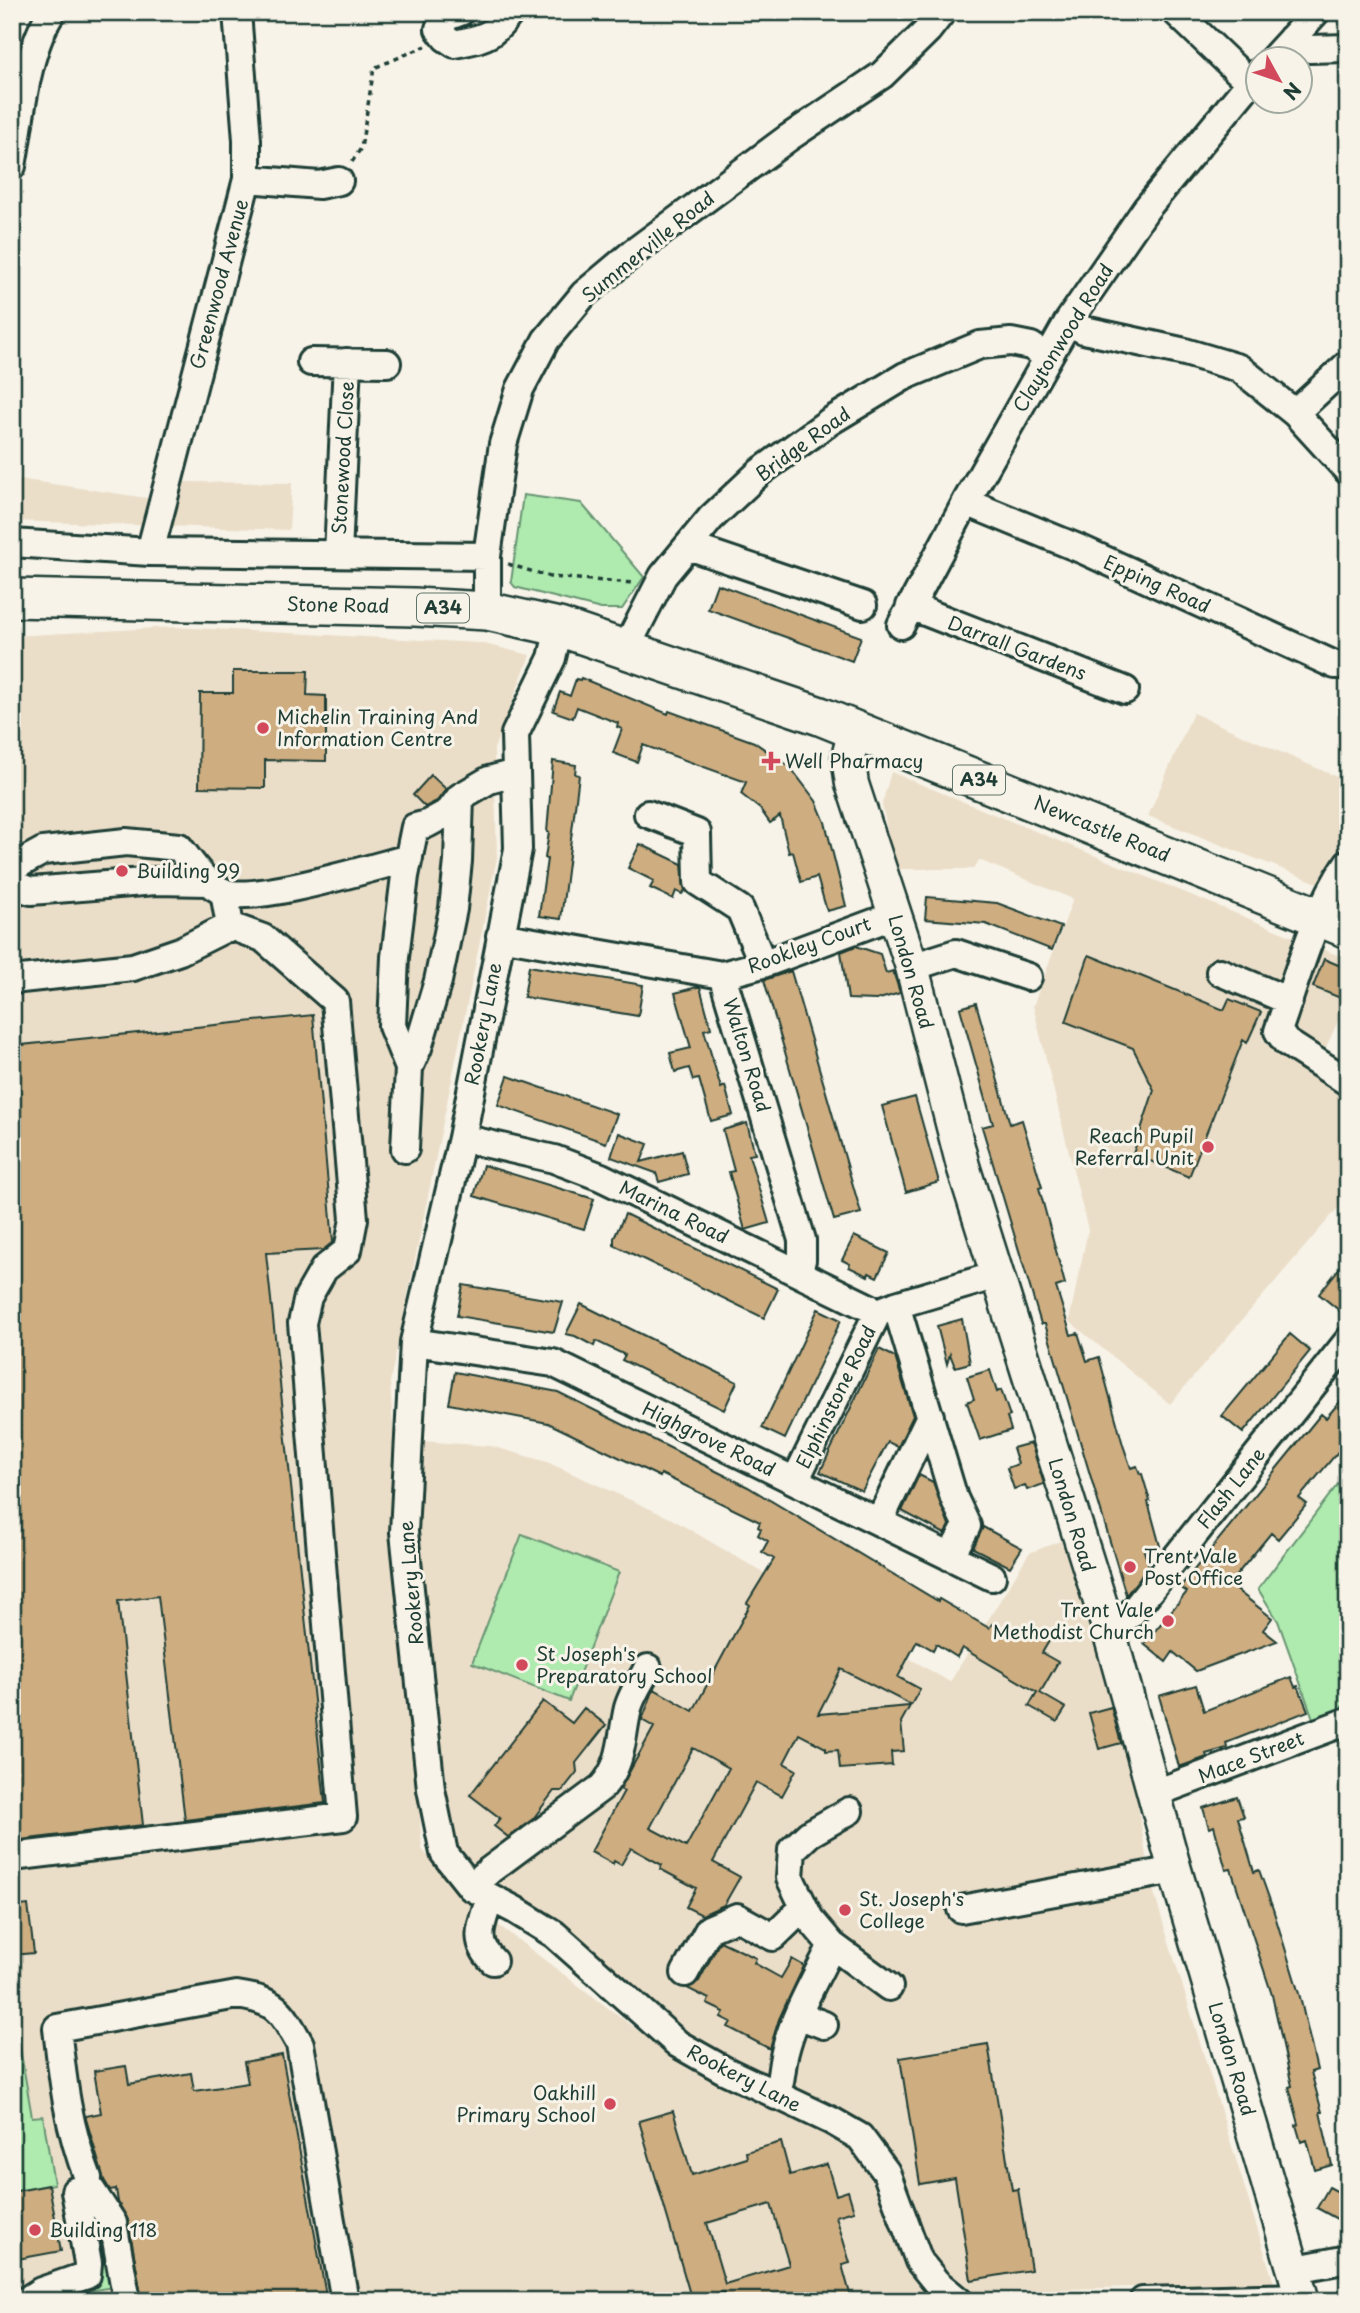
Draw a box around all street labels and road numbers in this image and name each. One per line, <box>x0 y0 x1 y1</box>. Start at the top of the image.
street label: Summerville Road <box>575 184 720 309</box>
street label: Greenwood Avenue <box>182 196 254 372</box>
street label: Claytonwood Road <box>1005 258 1119 417</box>
street label: Stonewood Close <box>324 381 360 535</box>
street label: Bridge Road <box>749 399 856 487</box>
street label: Epping Road <box>1099 547 1215 619</box>
street label: Stone Road <box>286 589 390 619</box>
road number: A34 <box>417 594 469 622</box>
street label: Darrall Gardens <box>944 608 1091 686</box>
road number: A34 <box>953 766 1005 794</box>
street label: Newcastle Road <box>1030 788 1175 868</box>
street label: Rookley Court <box>743 909 875 979</box>
street label: London Road <box>882 911 942 1032</box>
street label: Rookery Lane <box>456 960 508 1088</box>
street label: Walton Road <box>717 994 779 1115</box>
street label: Marina Road <box>615 1173 734 1250</box>
street label: Elphinstone Road <box>788 1320 882 1473</box>
street label: Highgrove Road <box>638 1394 781 1482</box>
street label: Flash Lane <box>1189 1441 1271 1534</box>
street label: London Road <box>1042 1454 1104 1575</box>
street label: Rookery Lane <box>391 1520 429 1646</box>
street label: Mace Street <box>1194 1723 1308 1789</box>
street label: London Road <box>1202 1998 1264 2119</box>
street label: Rookery Lane <box>682 2036 806 2118</box>

